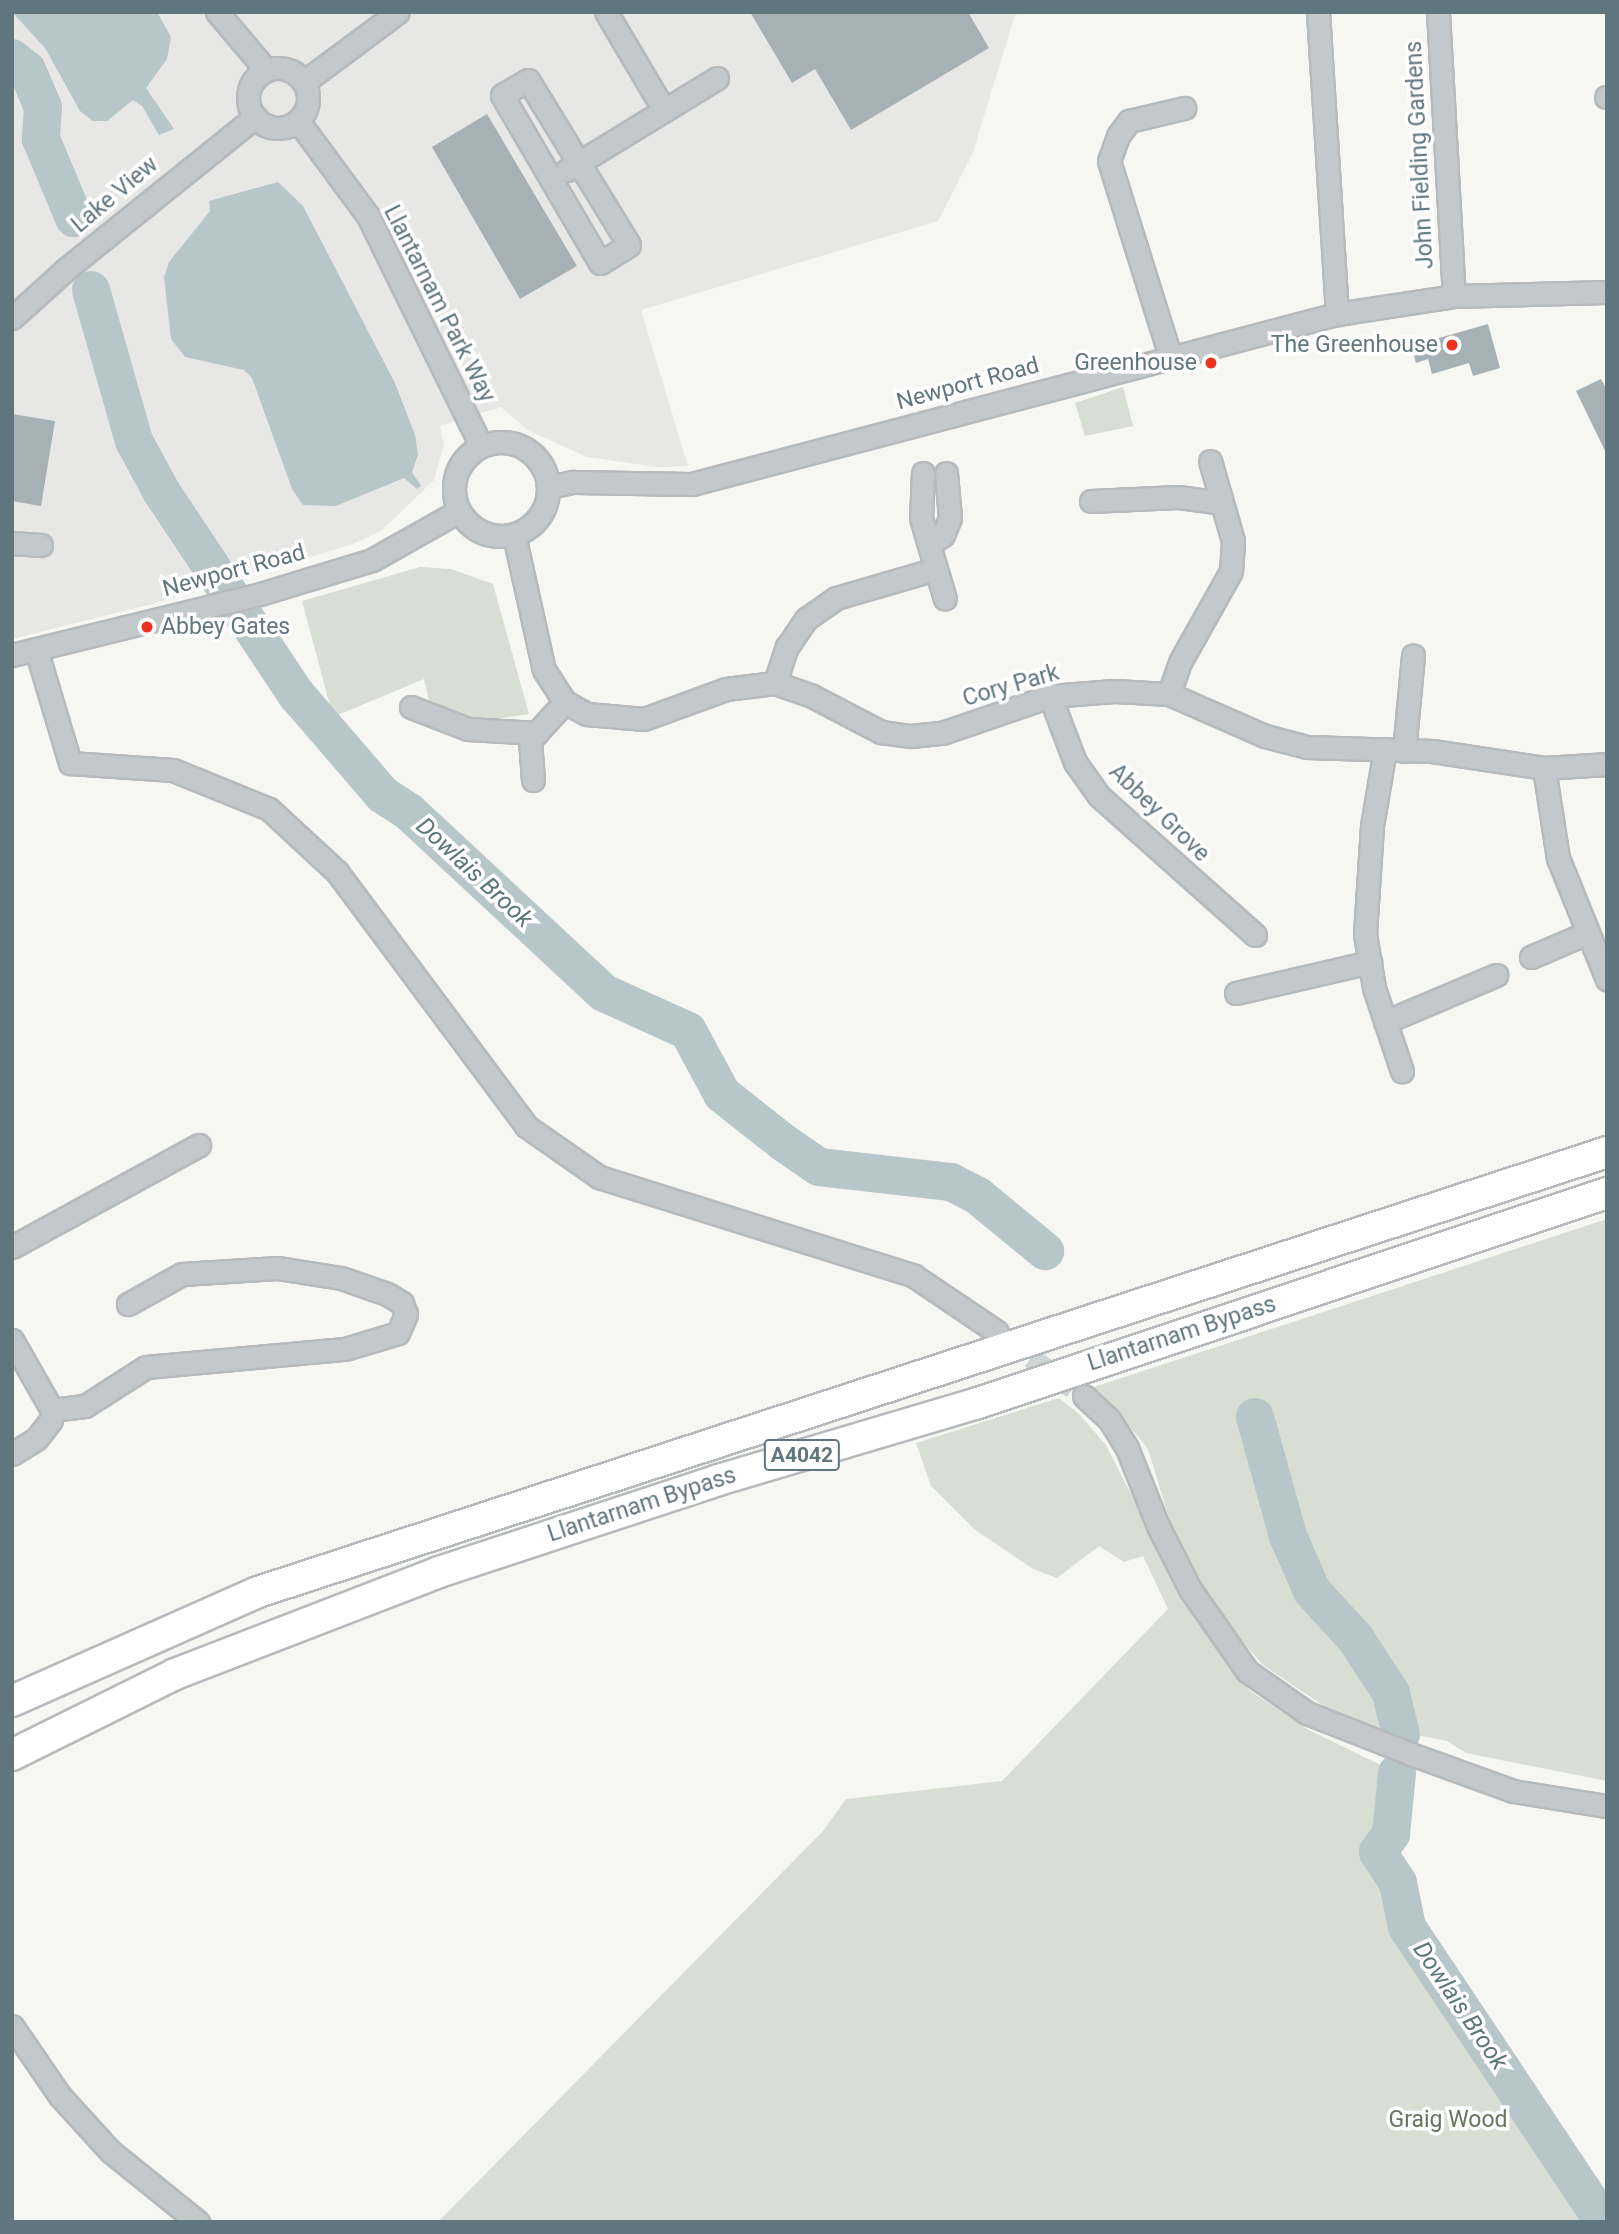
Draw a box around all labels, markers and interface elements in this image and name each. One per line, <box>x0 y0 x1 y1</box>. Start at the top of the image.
street label: John Fielding Gardens <box>1400 40 1440 270</box>
street label: Lake View <box>66 151 164 239</box>
street label: Llantarnam Park Way <box>377 201 501 407</box>
place label: The Greenhouse <box>1271 331 1438 359</box>
marker: The Greenhouse <box>1444 337 1460 353</box>
place label: Greenhouse <box>1074 349 1197 377</box>
street label: Newport Road <box>894 352 1042 416</box>
marker: Greenhouse <box>1203 355 1219 371</box>
street label: Newport Road <box>160 539 308 603</box>
place label: Abbey Gates <box>161 613 290 641</box>
marker: Abbey Gates <box>139 619 155 635</box>
street label: Cory Park <box>960 659 1062 713</box>
street label: Abbey Grove <box>1103 758 1215 868</box>
water label: Dowlais Brook <box>410 812 538 934</box>
street label: Llantarnam Bypass <box>1084 1291 1280 1377</box>
road number: A4042 <box>764 1438 840 1472</box>
street label: Llantarnam Bypass <box>544 1462 740 1548</box>
water label: Dowlais Brook <box>1407 1936 1513 2076</box>
park label: Graig Wood <box>1389 2106 1507 2134</box>

